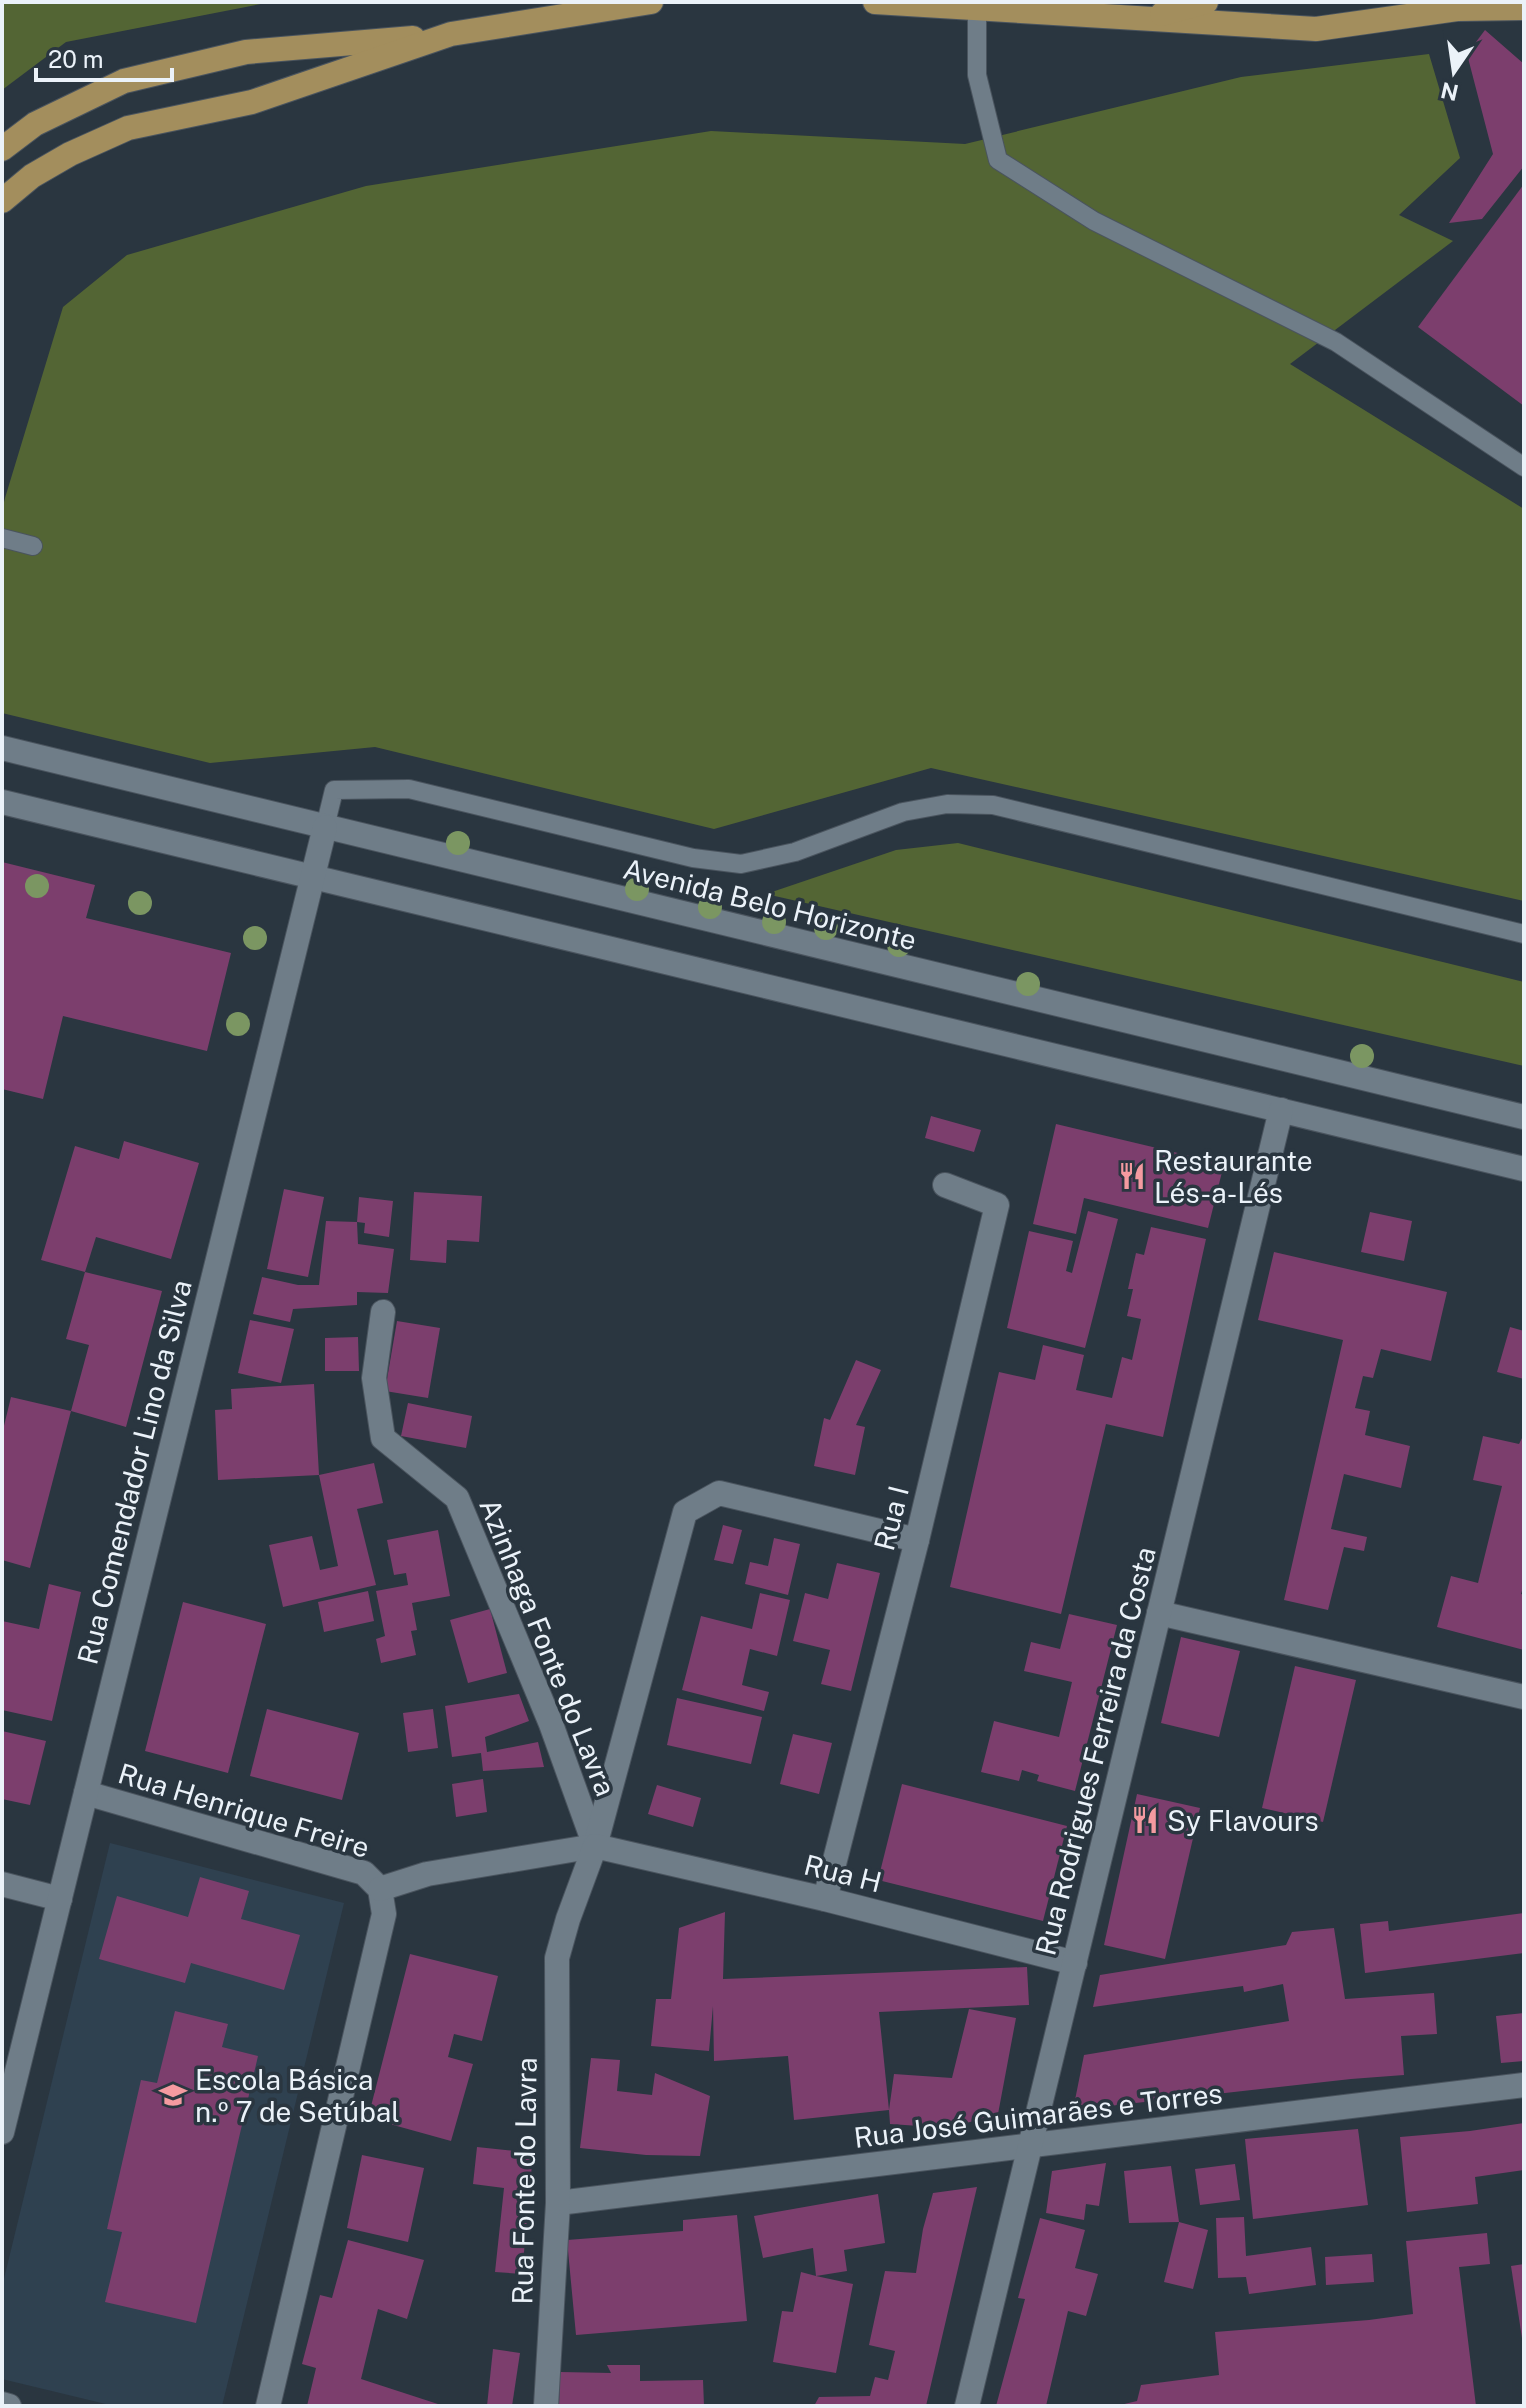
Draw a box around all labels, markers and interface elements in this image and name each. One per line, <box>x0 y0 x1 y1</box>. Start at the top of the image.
scale bar <box>36 32 172 82</box>
north arrow <box>1414 32 1494 112</box>
text: 20 m <box>48 45 104 73</box>
text: N <box>1438 77 1461 106</box>
street label: Avenida Belo Horizonte <box>620 852 920 956</box>
place label: Restaurante Lés-a-Lés <box>1154 1144 1313 1209</box>
restaurant icon: Restaurante Lés-a-Lés <box>1117 1161 1147 1191</box>
street label: Rua Comendador Lino da Silva <box>70 1277 198 1667</box>
street label: Rua I <box>867 1482 915 1554</box>
street label: Azinhaga Fonte do Lavra <box>473 1494 623 1800</box>
street label: Rua Rodrigues Ferreira da Costa <box>1028 1544 1162 1958</box>
street label: Rua Henrique Freire <box>115 1756 373 1864</box>
place label: Sy Flavours <box>1167 1804 1319 1837</box>
restaurant icon: Sy Flavours <box>1130 1805 1160 1835</box>
street label: Rua H <box>801 1847 885 1899</box>
street label: Rua Fonte do Lavra <box>505 2057 543 2305</box>
place label: Escola Básica n.º 7 de Setúbal <box>195 2063 400 2128</box>
street label: Rua José Guimarães e Torres <box>852 2076 1224 2154</box>
school or university icon: Escola Básica n.º 7 de Setúbal <box>158 2080 188 2110</box>

